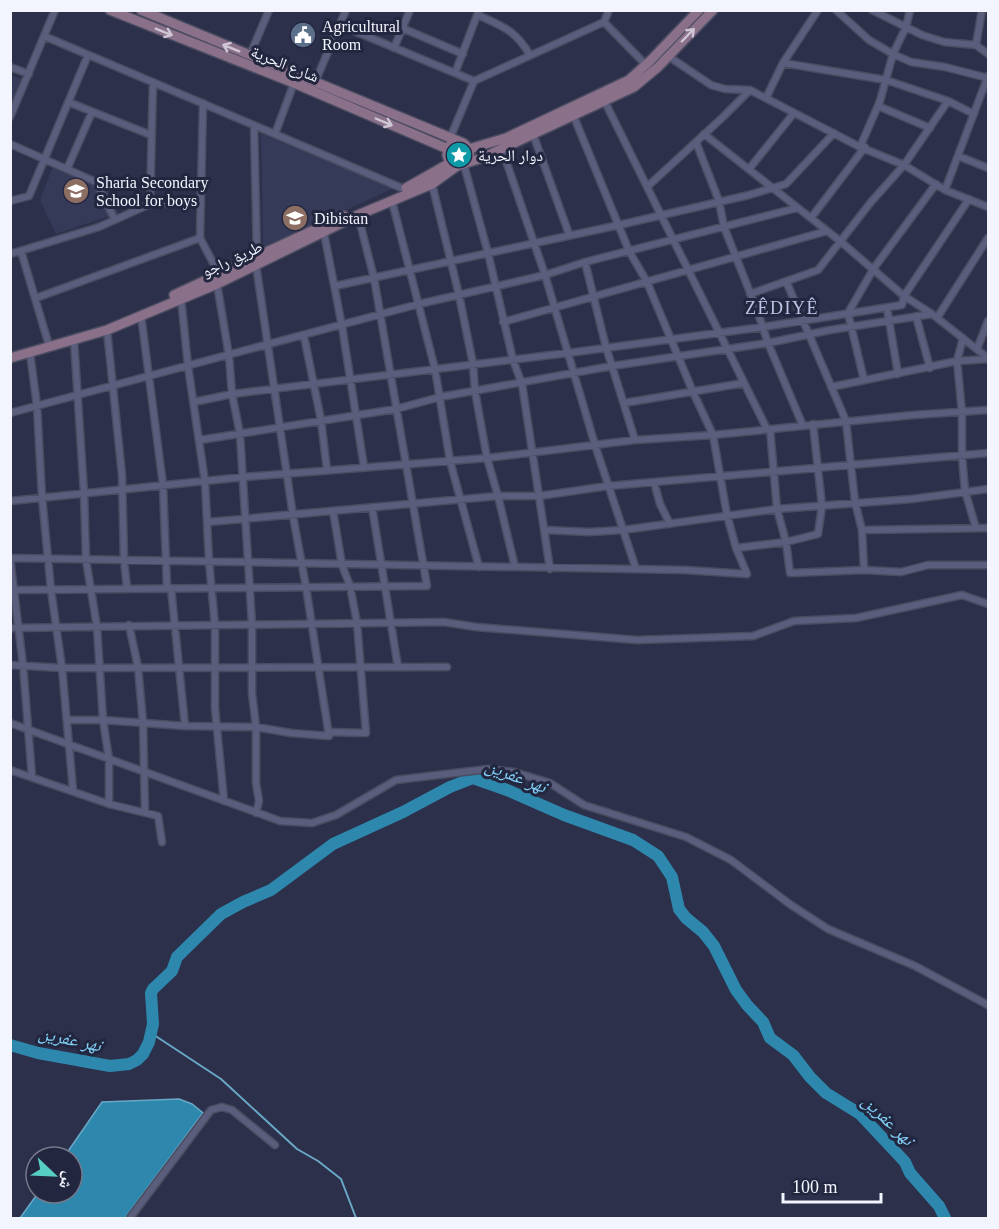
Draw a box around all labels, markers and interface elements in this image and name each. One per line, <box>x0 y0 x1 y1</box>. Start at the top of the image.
place label: Agricultural Room <box>322 18 401 53</box>
public building icon: Agricultural Room <box>288 20 318 50</box>
one-way arrow <box>155 27 173 38</box>
one-way arrow <box>681 27 695 42</box>
one-way arrow <box>222 42 241 53</box>
street label: شارع الحرية <box>248 43 321 87</box>
one-way arrow <box>375 117 393 128</box>
place icon: دوار الحرية <box>444 140 474 170</box>
place label: دوار الحرية <box>478 147 543 165</box>
place label: Sharia Secondary School for boys <box>96 174 208 210</box>
school or university icon: Sharia Secondary School for boys <box>61 176 91 206</box>
school or university icon: Dibistan <box>280 203 310 233</box>
place label: Dibistan <box>314 210 368 227</box>
street label: طريق راجو <box>199 238 266 282</box>
district label: ZÊDIYÊ <box>745 297 819 318</box>
water label: نهر عفرين <box>482 755 552 799</box>
water label: نهر عفرين <box>37 1023 106 1057</box>
water label: نهر عفرين <box>857 1091 920 1152</box>
north arrow <box>24 1145 84 1205</box>
scale bar <box>783 1166 880 1204</box>
text: ش <box>55 1169 78 1192</box>
text: 100 m <box>792 1177 838 1197</box>

